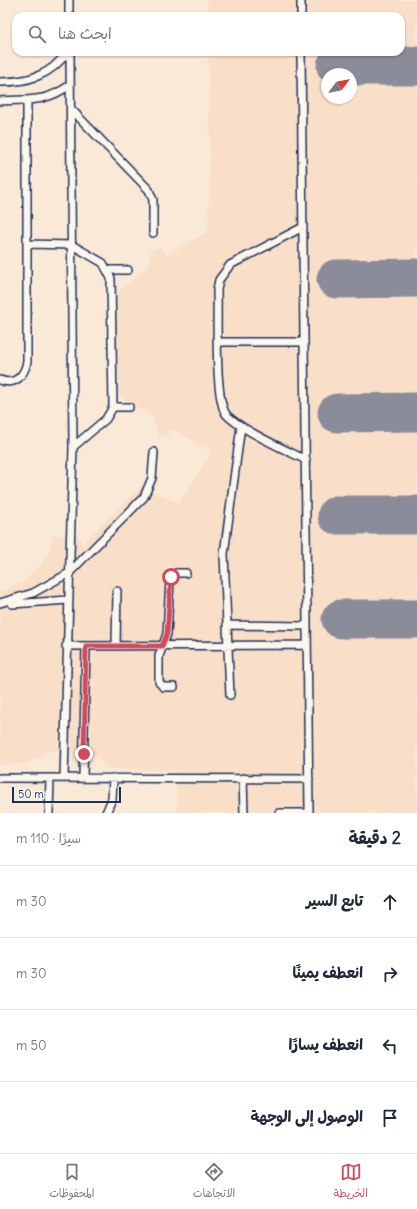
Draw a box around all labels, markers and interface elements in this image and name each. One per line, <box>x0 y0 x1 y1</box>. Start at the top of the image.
search box <box>12 12 405 56</box>
icon: search <box>26 23 48 45</box>
text: ابحث هنا <box>58 24 112 43</box>
north arrow <box>321 68 357 104</box>
route start <box>162 568 180 586</box>
route end <box>75 745 93 763</box>
scale bar <box>12 785 121 804</box>
text: 50 m <box>18 787 44 801</box>
text: 2 دقيقة <box>348 827 401 849</box>
text: سيرًا · 110 m <box>16 830 81 847</box>
text: تابع السير <box>306 891 363 910</box>
icon: ahead <box>379 891 401 913</box>
text: 30 m <box>16 893 46 910</box>
text: انعطف يمينًا <box>292 963 363 982</box>
icon: right <box>379 963 401 985</box>
text: 30 m <box>16 965 46 982</box>
text: انعطف يسارًا <box>289 1035 363 1054</box>
icon: left <box>379 1035 401 1057</box>
text: 50 m <box>16 1037 47 1054</box>
text: الوصول إلى الوجهة <box>250 1107 363 1126</box>
icon: arrive <box>379 1107 401 1129</box>
tab: المحفوظات <box>49 1161 94 1203</box>
tab: الاتجاهات <box>193 1161 235 1203</box>
tab: الخريطة <box>334 1161 368 1203</box>

